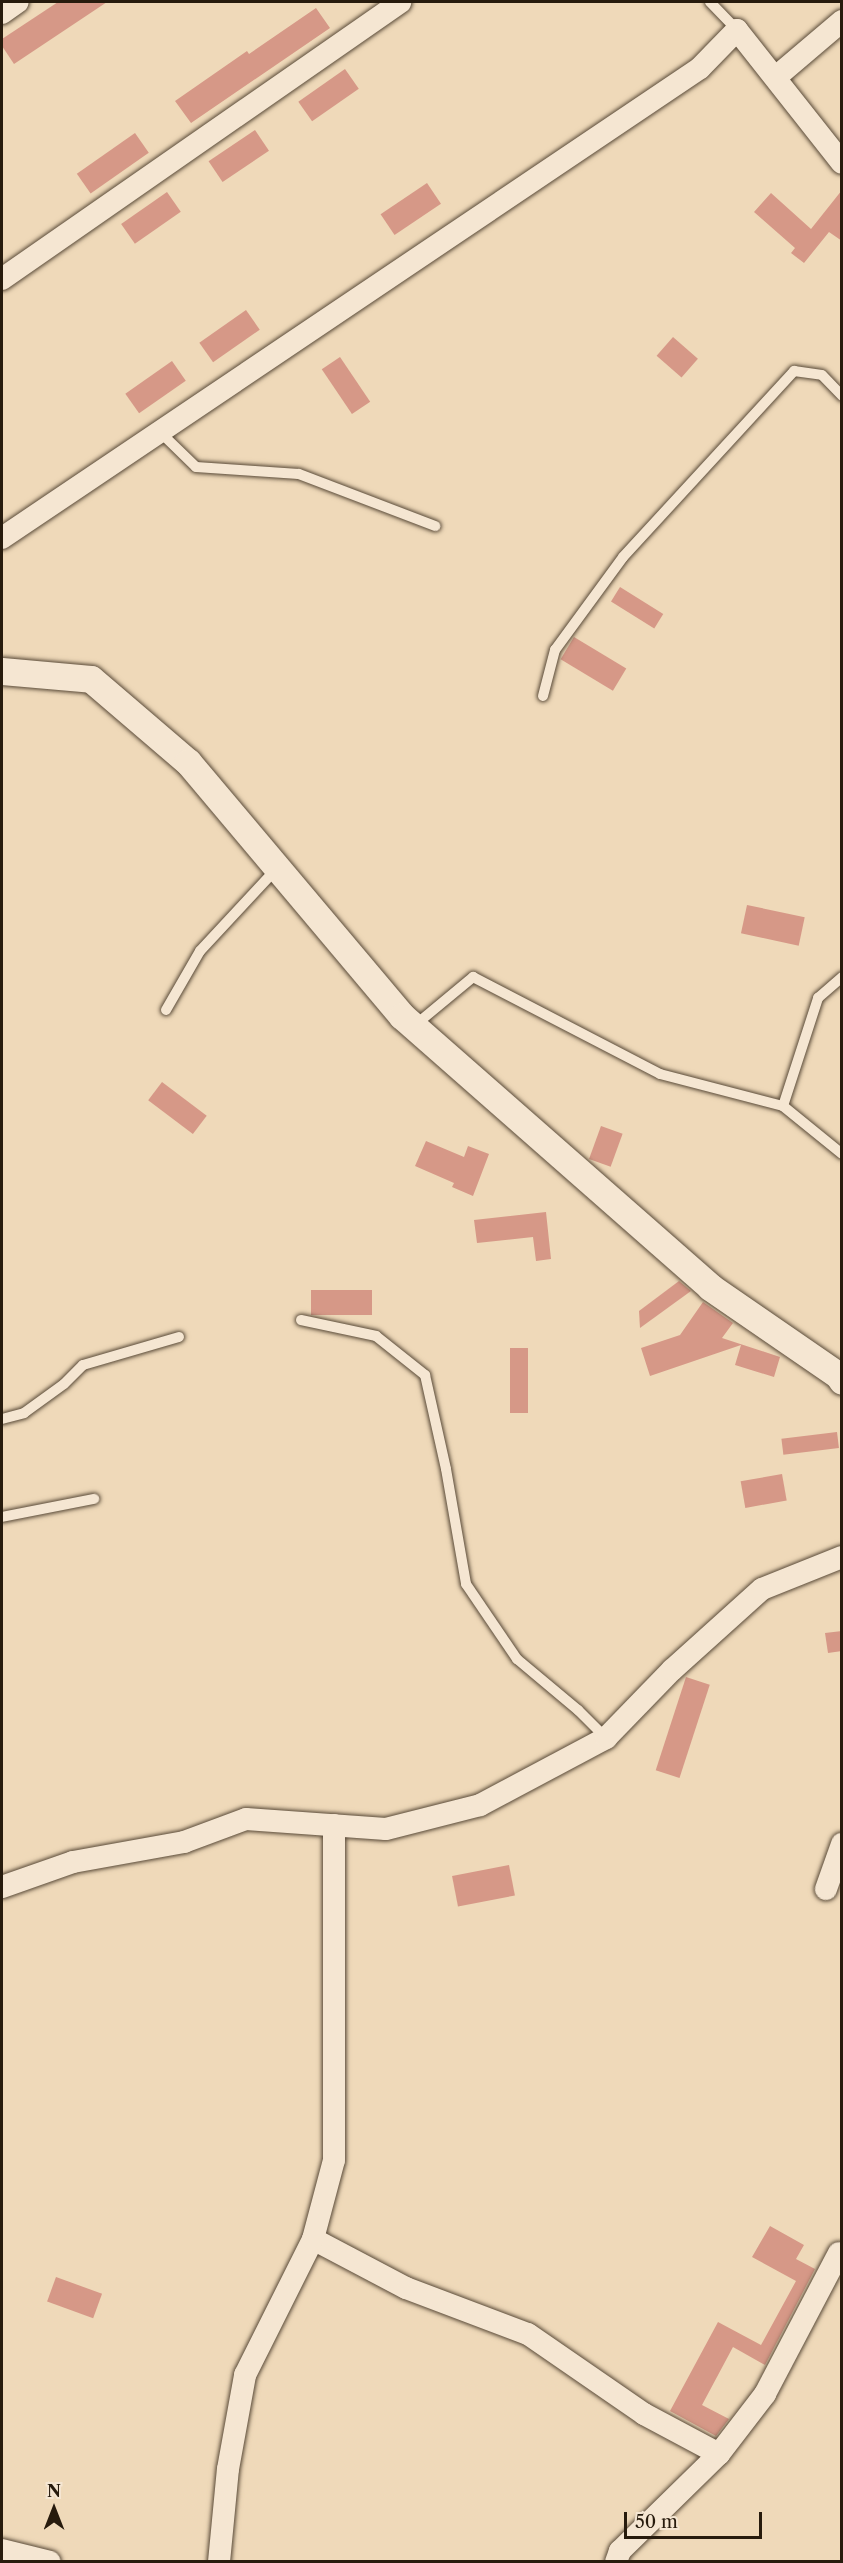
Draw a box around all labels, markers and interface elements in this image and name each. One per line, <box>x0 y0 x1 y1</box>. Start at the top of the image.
north arrow <box>24 2479 84 2539</box>
text: N <box>47 2481 61 2501</box>
scale bar <box>627 2500 765 2538</box>
text: 50 m <box>635 2511 678 2533</box>

